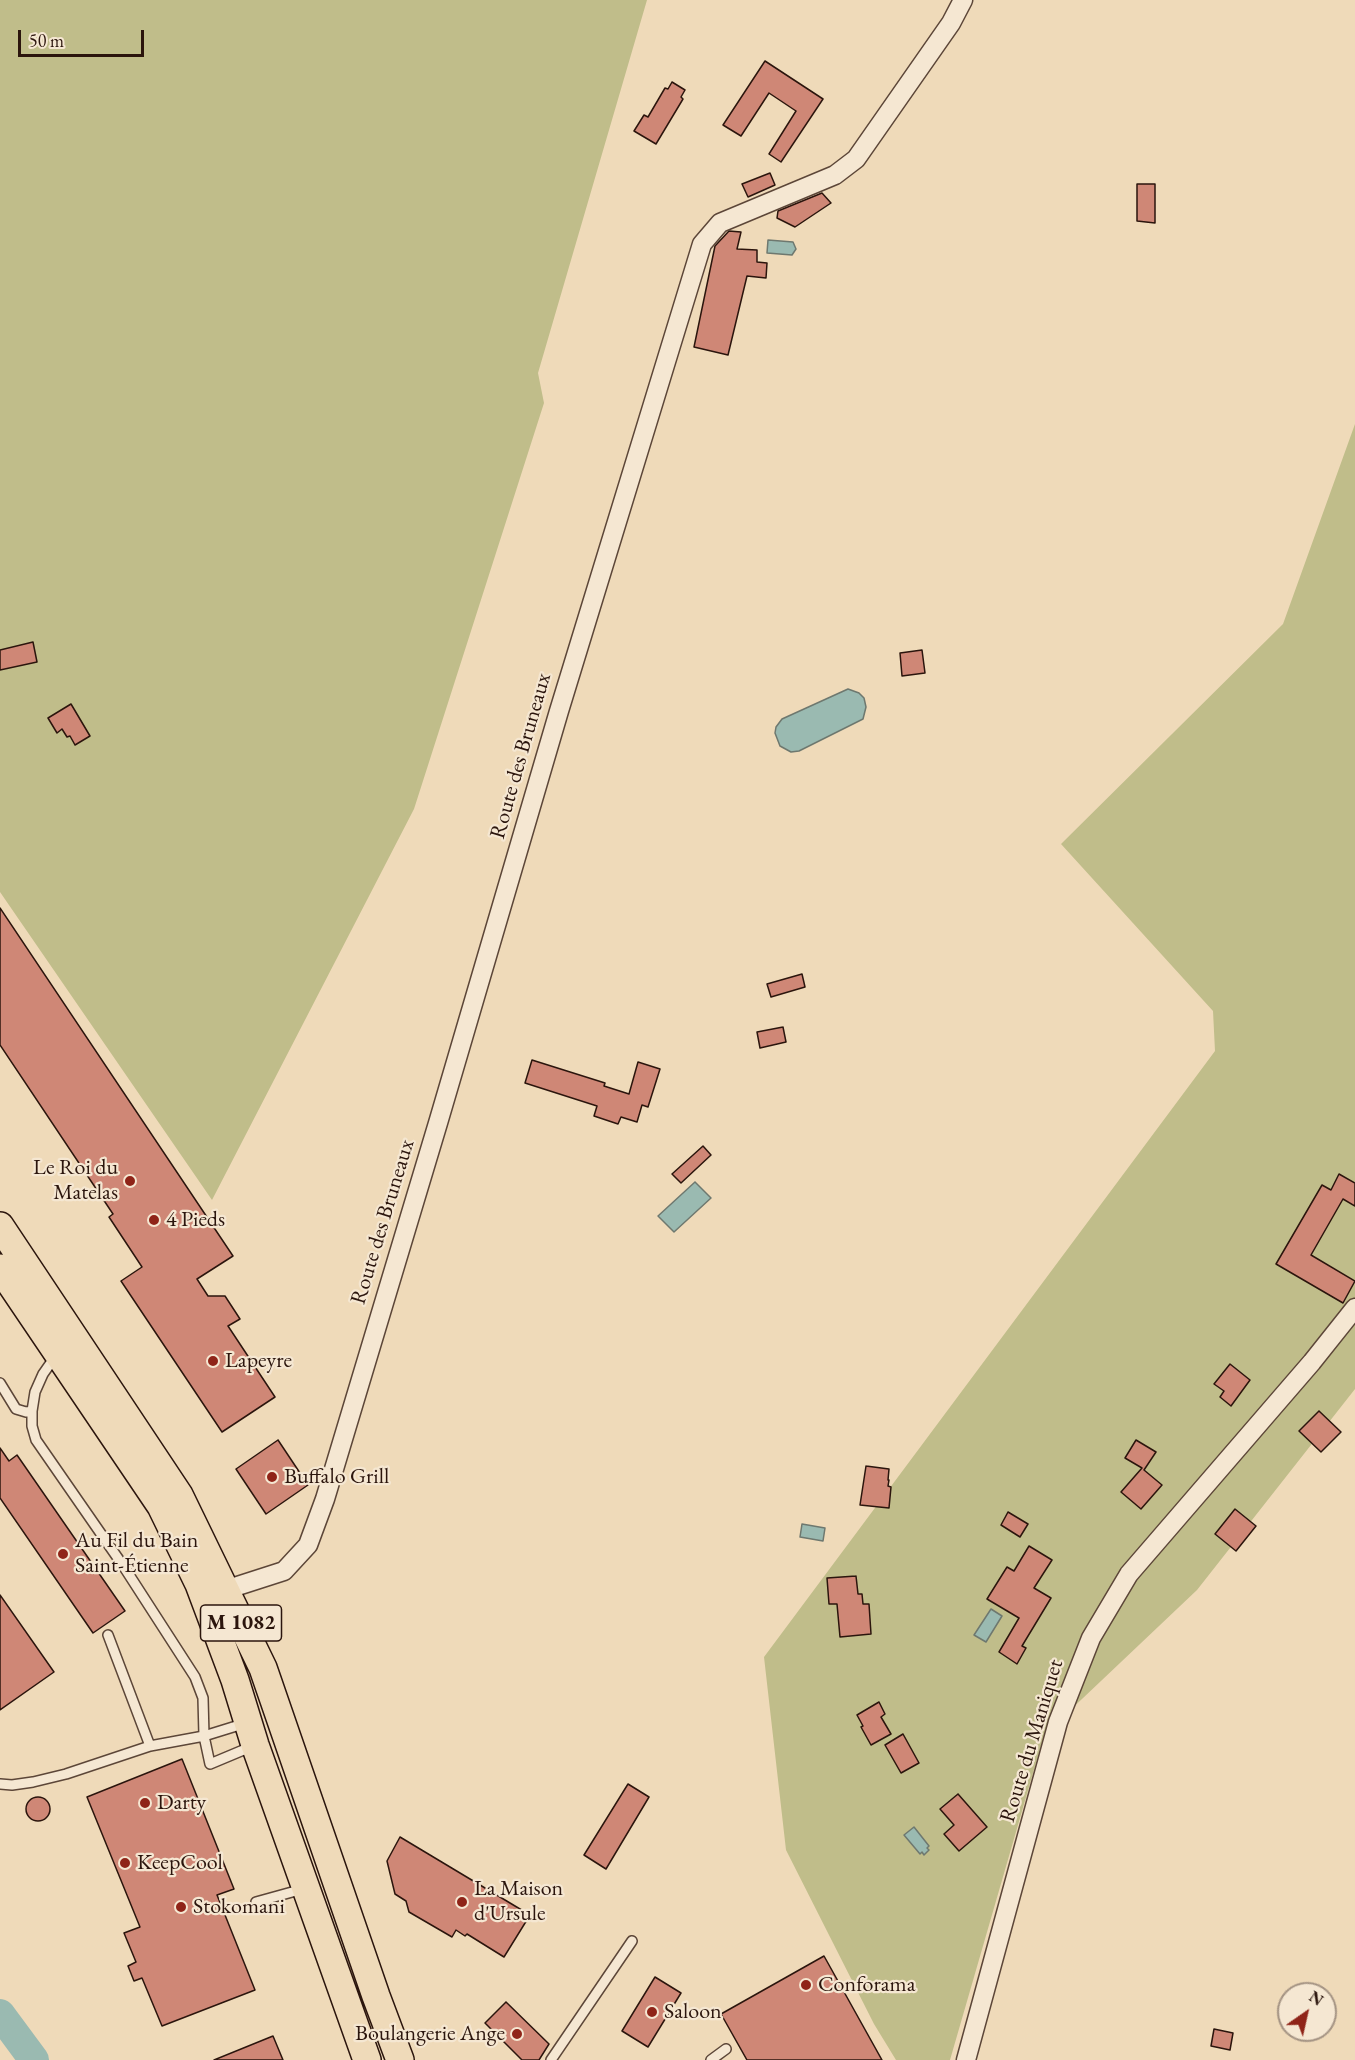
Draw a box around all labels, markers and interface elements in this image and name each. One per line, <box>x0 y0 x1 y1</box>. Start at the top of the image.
scale bar <box>21 18 147 56</box>
text: 50 m <box>29 29 64 52</box>
street label: Route des Bruneaux <box>485 670 557 842</box>
street label: Route des Bruneaux <box>345 1136 421 1308</box>
place label: Le Roi du Matelas <box>33 1155 118 1206</box>
marker: Le Roi du Matelas <box>123 1174 137 1188</box>
place label: 4 Pieds <box>166 1207 225 1233</box>
marker: 4 Pieds <box>147 1213 161 1227</box>
place label: Lapeyre <box>225 1348 292 1374</box>
marker: Lapeyre <box>206 1354 220 1368</box>
place label: Buffalo Grill <box>284 1464 389 1490</box>
marker: Buffalo Grill <box>265 1470 279 1484</box>
place label: Au Fil du Bain Saint-Étienne <box>75 1528 198 1580</box>
marker: Au Fil du Bain Saint-Étienne <box>56 1547 70 1561</box>
road number: M 1082 <box>200 1605 282 1641</box>
street label: Route du Maniquet <box>995 1656 1069 1826</box>
place label: Darty <box>157 1790 206 1816</box>
marker: Darty <box>138 1796 152 1810</box>
place label: KeepCool <box>137 1850 223 1876</box>
marker: KeepCool <box>118 1856 132 1870</box>
place label: La Maison d'Ursule <box>474 1876 563 1928</box>
place label: Stokomani <box>193 1894 285 1920</box>
marker: La Maison d'Ursule <box>455 1895 469 1909</box>
marker: Stokomani <box>174 1900 188 1914</box>
place label: Conforama <box>818 1972 915 1998</box>
marker: Conforama <box>799 1978 813 1992</box>
north arrow <box>1277 1982 1337 2042</box>
text: N <box>1305 1986 1327 2011</box>
place label: Saloon <box>664 1999 722 2025</box>
marker: Saloon <box>645 2005 659 2019</box>
place label: Boulangerie Ange <box>355 2021 505 2047</box>
marker: Boulangerie Ange <box>510 2027 524 2041</box>

